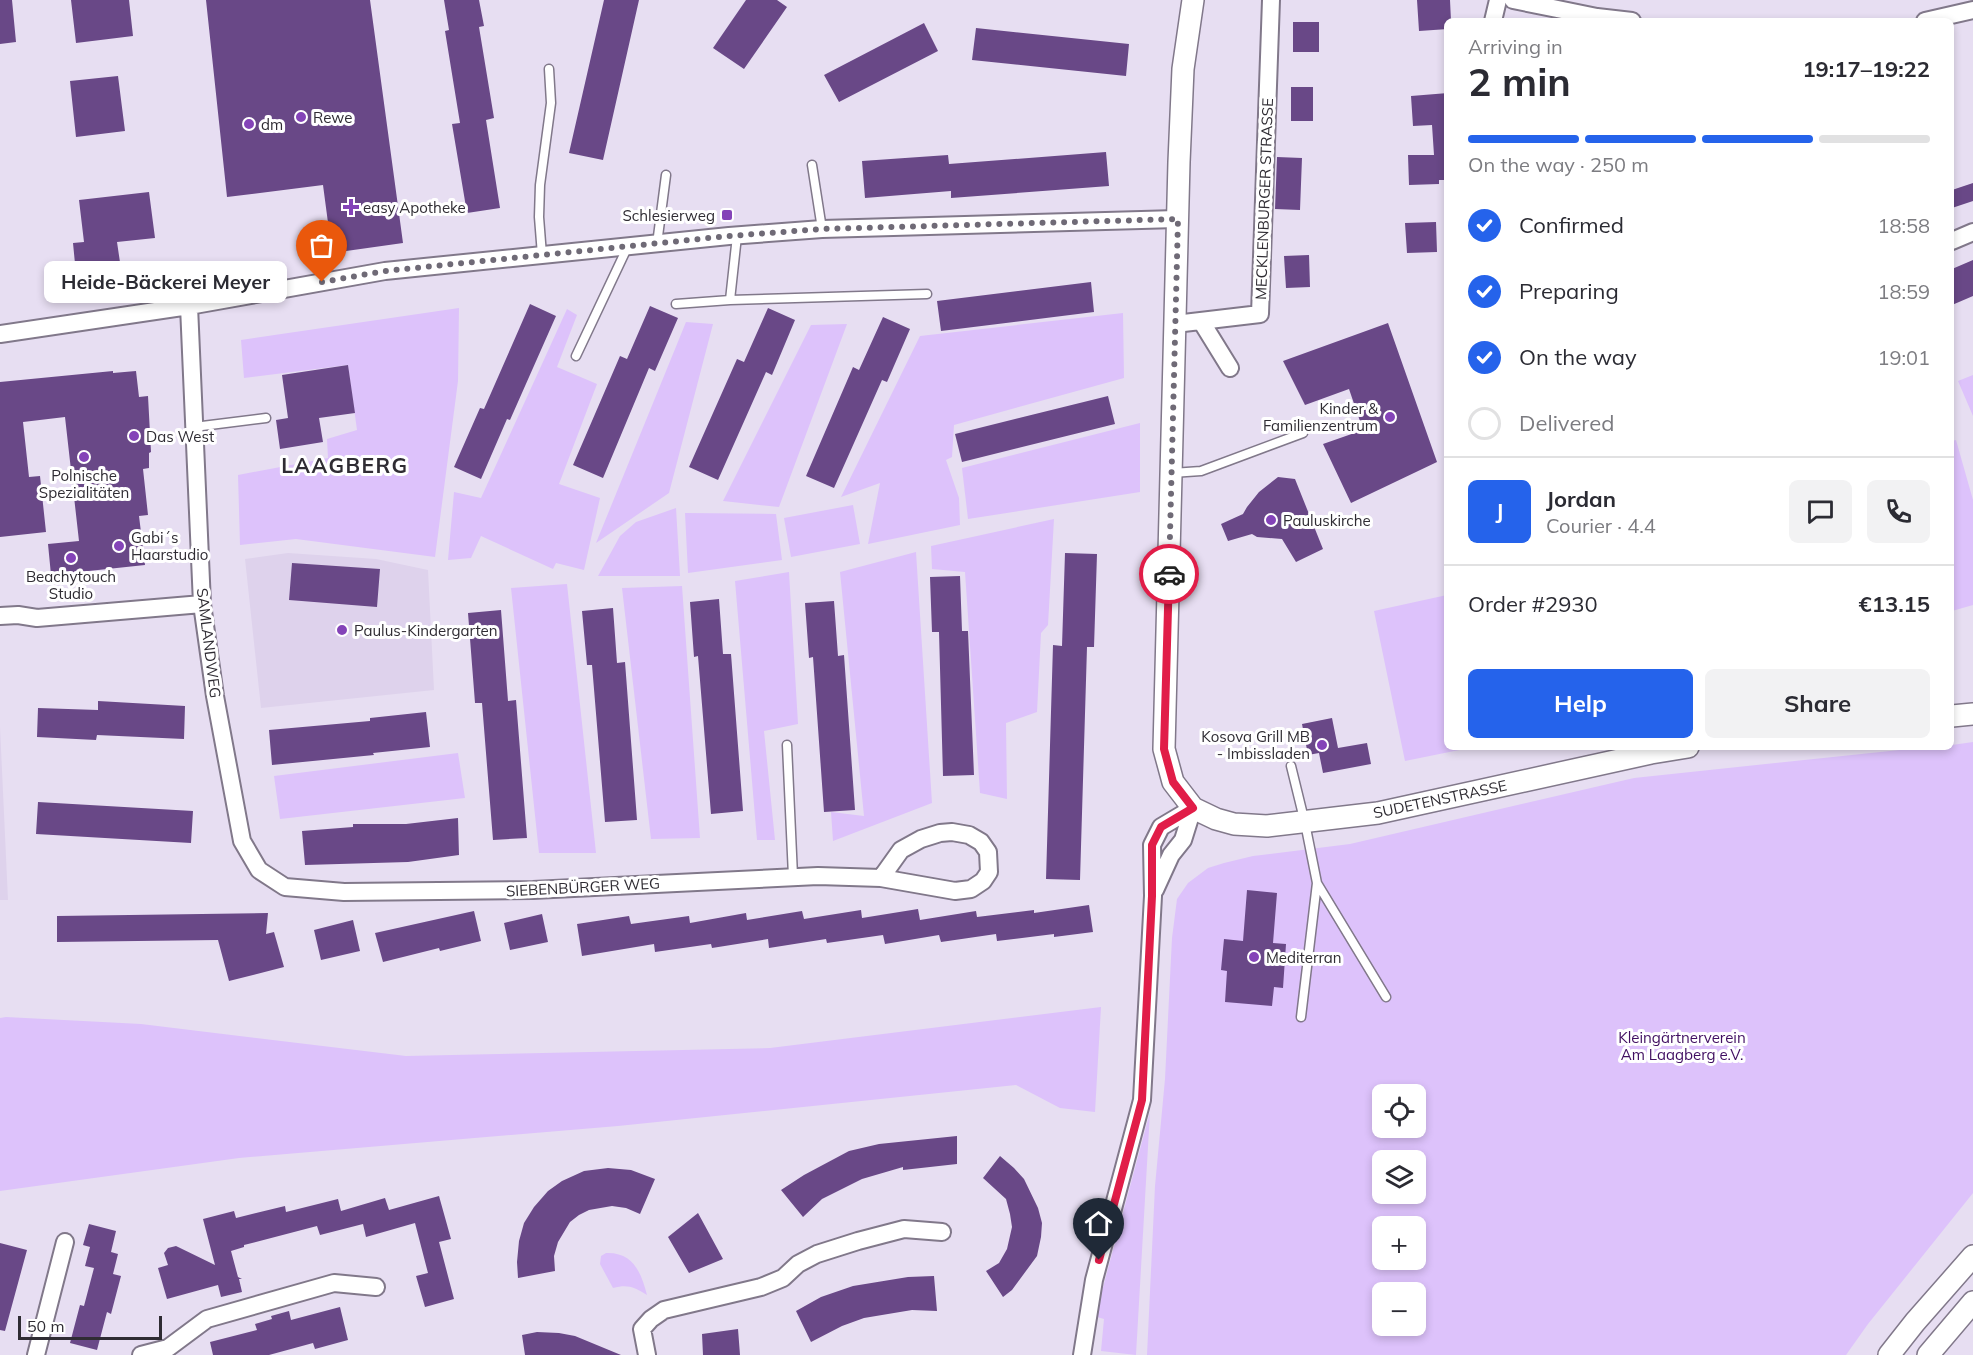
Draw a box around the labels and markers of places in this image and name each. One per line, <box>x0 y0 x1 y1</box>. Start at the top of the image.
place label: Rewe <box>313 108 352 127</box>
marker: Rewe <box>294 110 308 124</box>
place label: dm <box>261 115 283 134</box>
marker: dm <box>242 117 256 131</box>
place label: easy Apotheke <box>363 198 466 217</box>
marker: easy Apotheke <box>344 200 358 214</box>
place label: Schlesierweg <box>623 206 715 225</box>
marker: Schlesierweg <box>720 208 734 222</box>
pin <box>296 220 347 282</box>
callout: Heide-Bäckerei Meyer <box>43 261 286 303</box>
place label: Kinder & Familienzentrum <box>1263 399 1379 435</box>
marker: Kinder & Familienzentrum <box>1383 410 1397 424</box>
place label: Das West <box>146 427 214 446</box>
marker: Das West <box>127 429 141 443</box>
marker: Polnische Spezialitäten <box>77 450 91 464</box>
place label: Polnische Spezialitäten <box>39 466 129 502</box>
place label: Pauluskirche <box>1283 511 1371 530</box>
marker: Pauluskirche <box>1264 513 1278 527</box>
place label: Gabi´s Haarstudio <box>131 528 208 564</box>
marker: Gabi´s Haarstudio <box>112 539 126 553</box>
marker: Beachytouch Studio <box>64 551 78 565</box>
place label: Beachytouch Studio <box>26 567 116 603</box>
place label: Paulus-Kindergarten <box>354 621 498 640</box>
marker: Paulus-Kindergarten <box>335 623 349 637</box>
place label: Kosova Grill MB - Imbissladen <box>1201 727 1310 763</box>
marker: Kosova Grill MB - Imbissladen <box>1315 738 1329 752</box>
place label: Mediterran <box>1266 948 1342 967</box>
marker: Mediterran <box>1247 950 1261 964</box>
pin <box>1073 1198 1124 1260</box>

